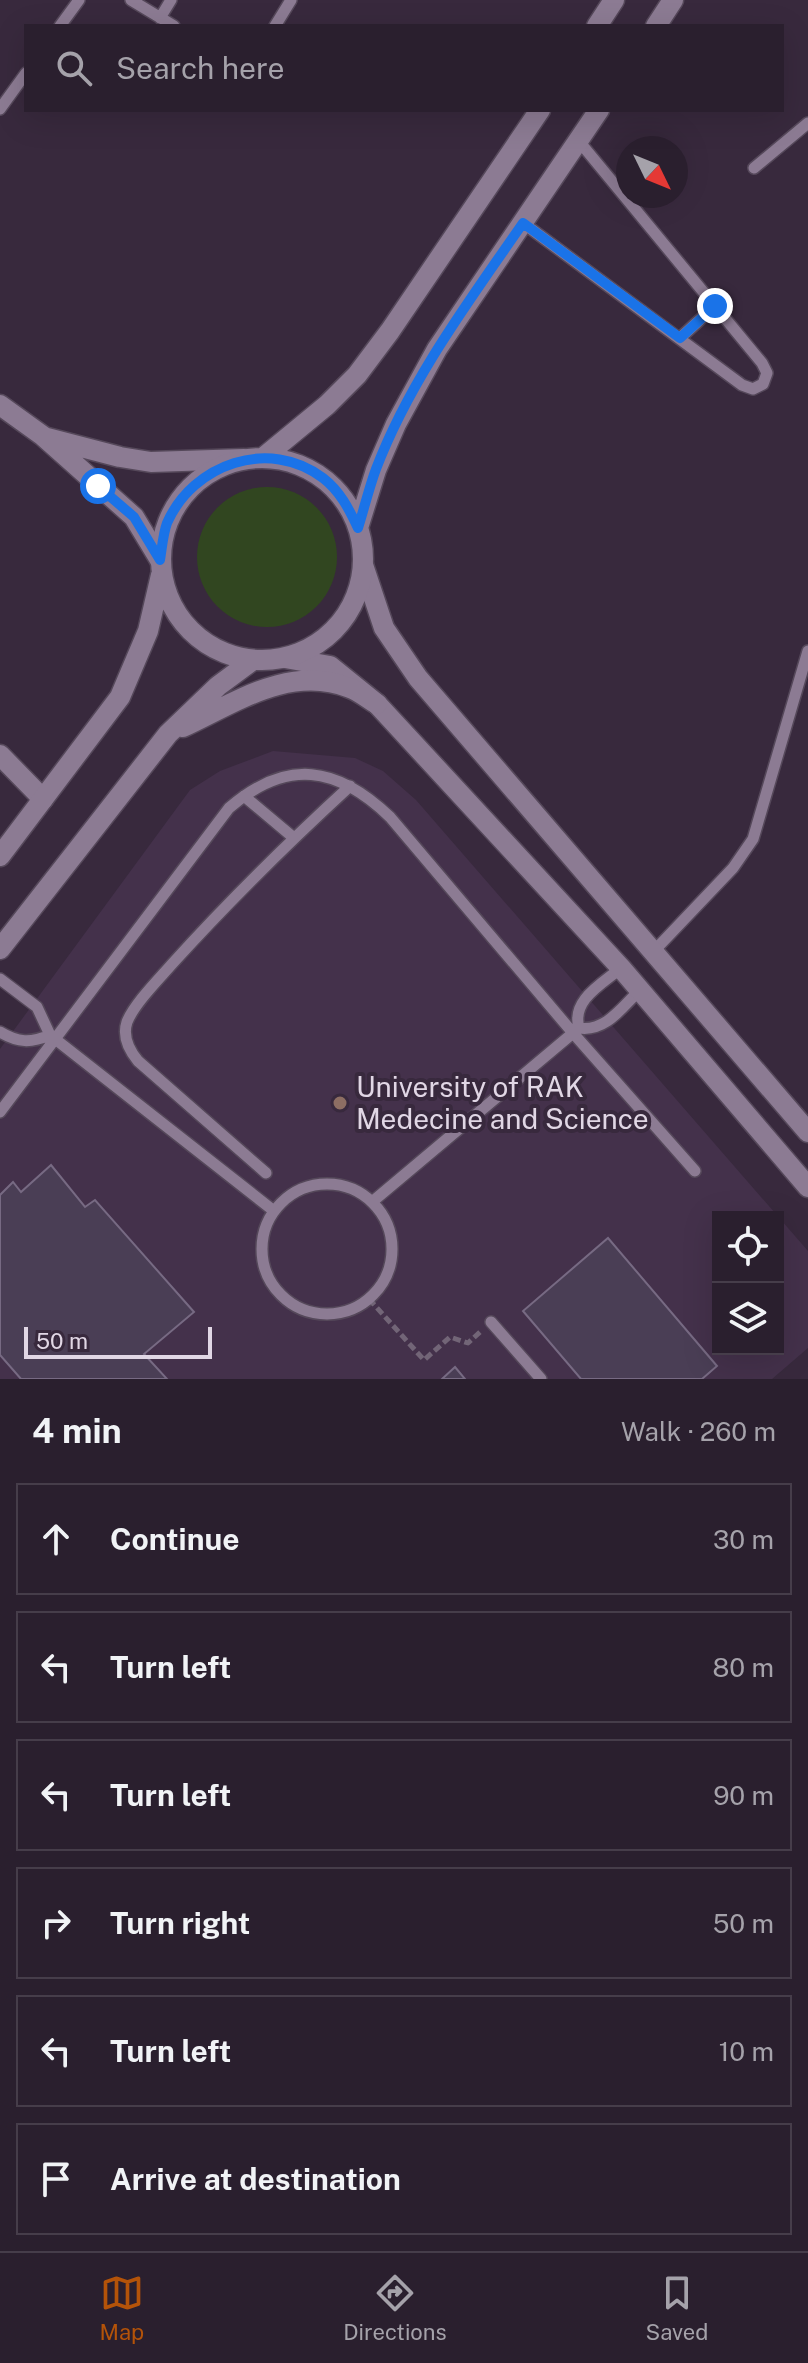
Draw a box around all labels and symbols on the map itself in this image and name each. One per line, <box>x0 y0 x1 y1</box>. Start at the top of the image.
north arrow <box>616 136 688 208</box>
route end <box>697 288 733 324</box>
route start <box>80 468 116 504</box>
place label: University of RAK Medecine and Science <box>356 1070 649 1135</box>
marker: University of RAK Medecine and Science <box>331 1094 349 1112</box>
scale bar <box>24 1323 212 1359</box>

